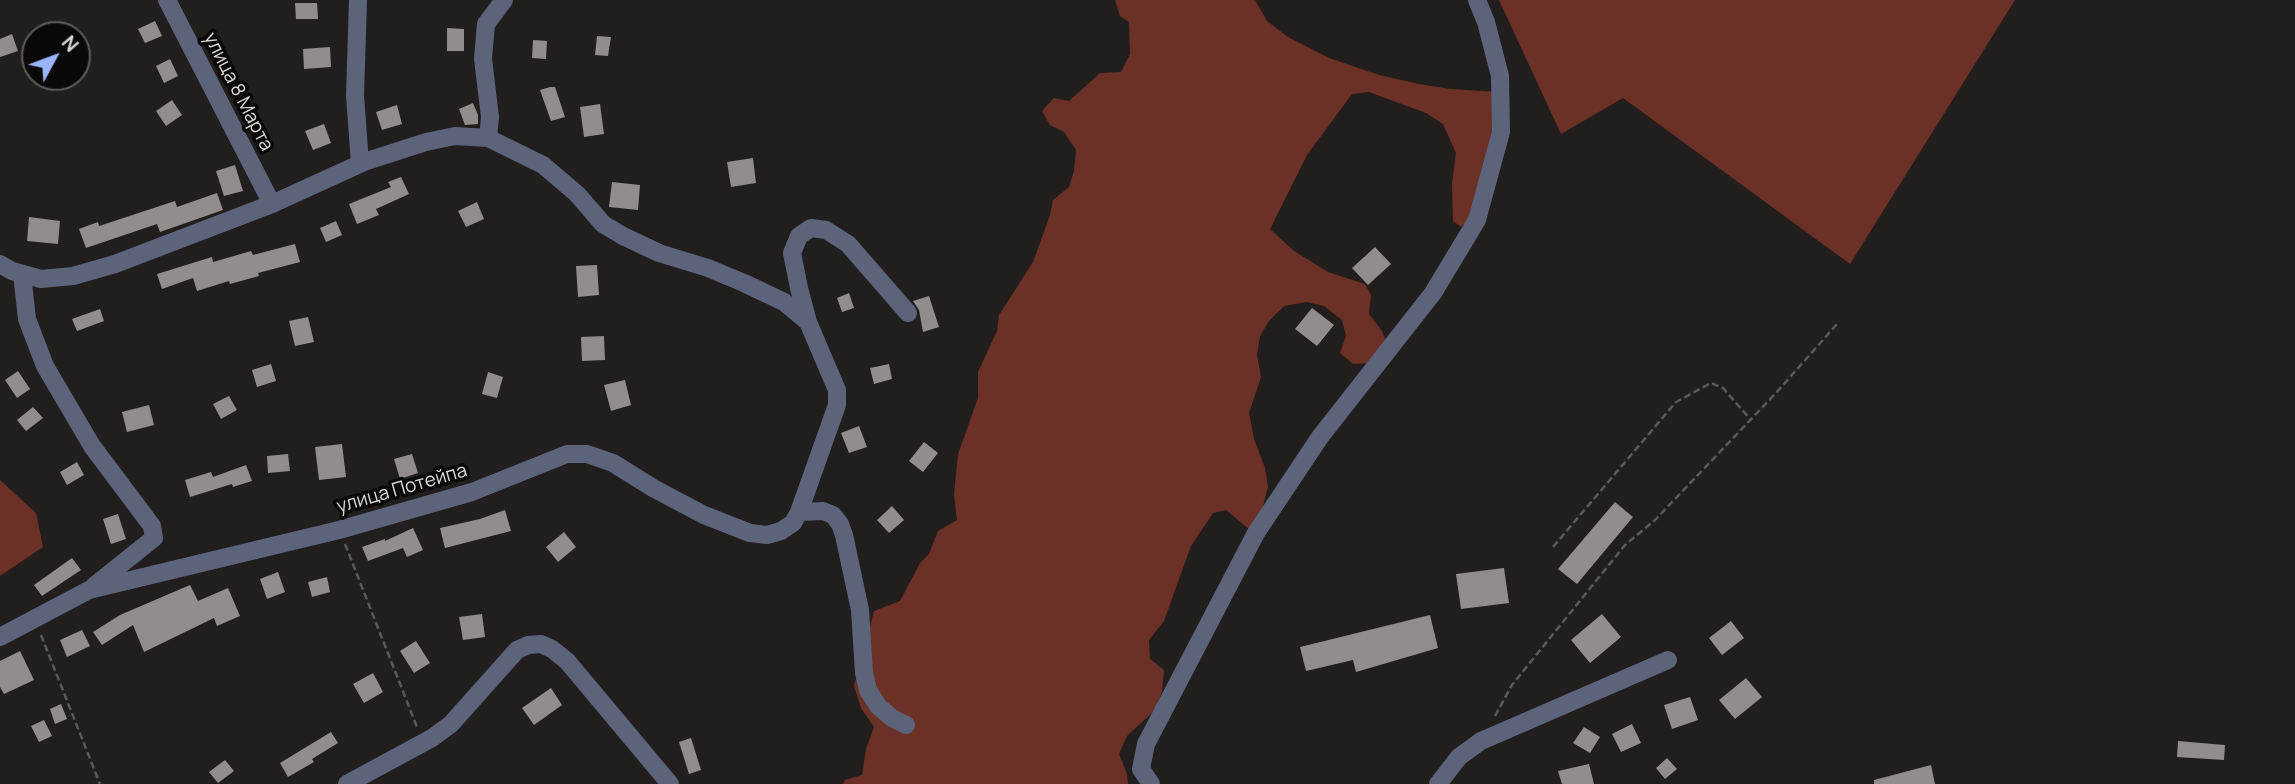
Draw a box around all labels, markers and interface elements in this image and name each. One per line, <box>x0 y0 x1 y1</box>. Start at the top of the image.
north arrow <box>21 21 91 91</box>
street label: улица 8 Марта <box>198 29 278 155</box>
text: N <box>56 30 85 57</box>
street label: улица Потейпа <box>334 460 470 518</box>

